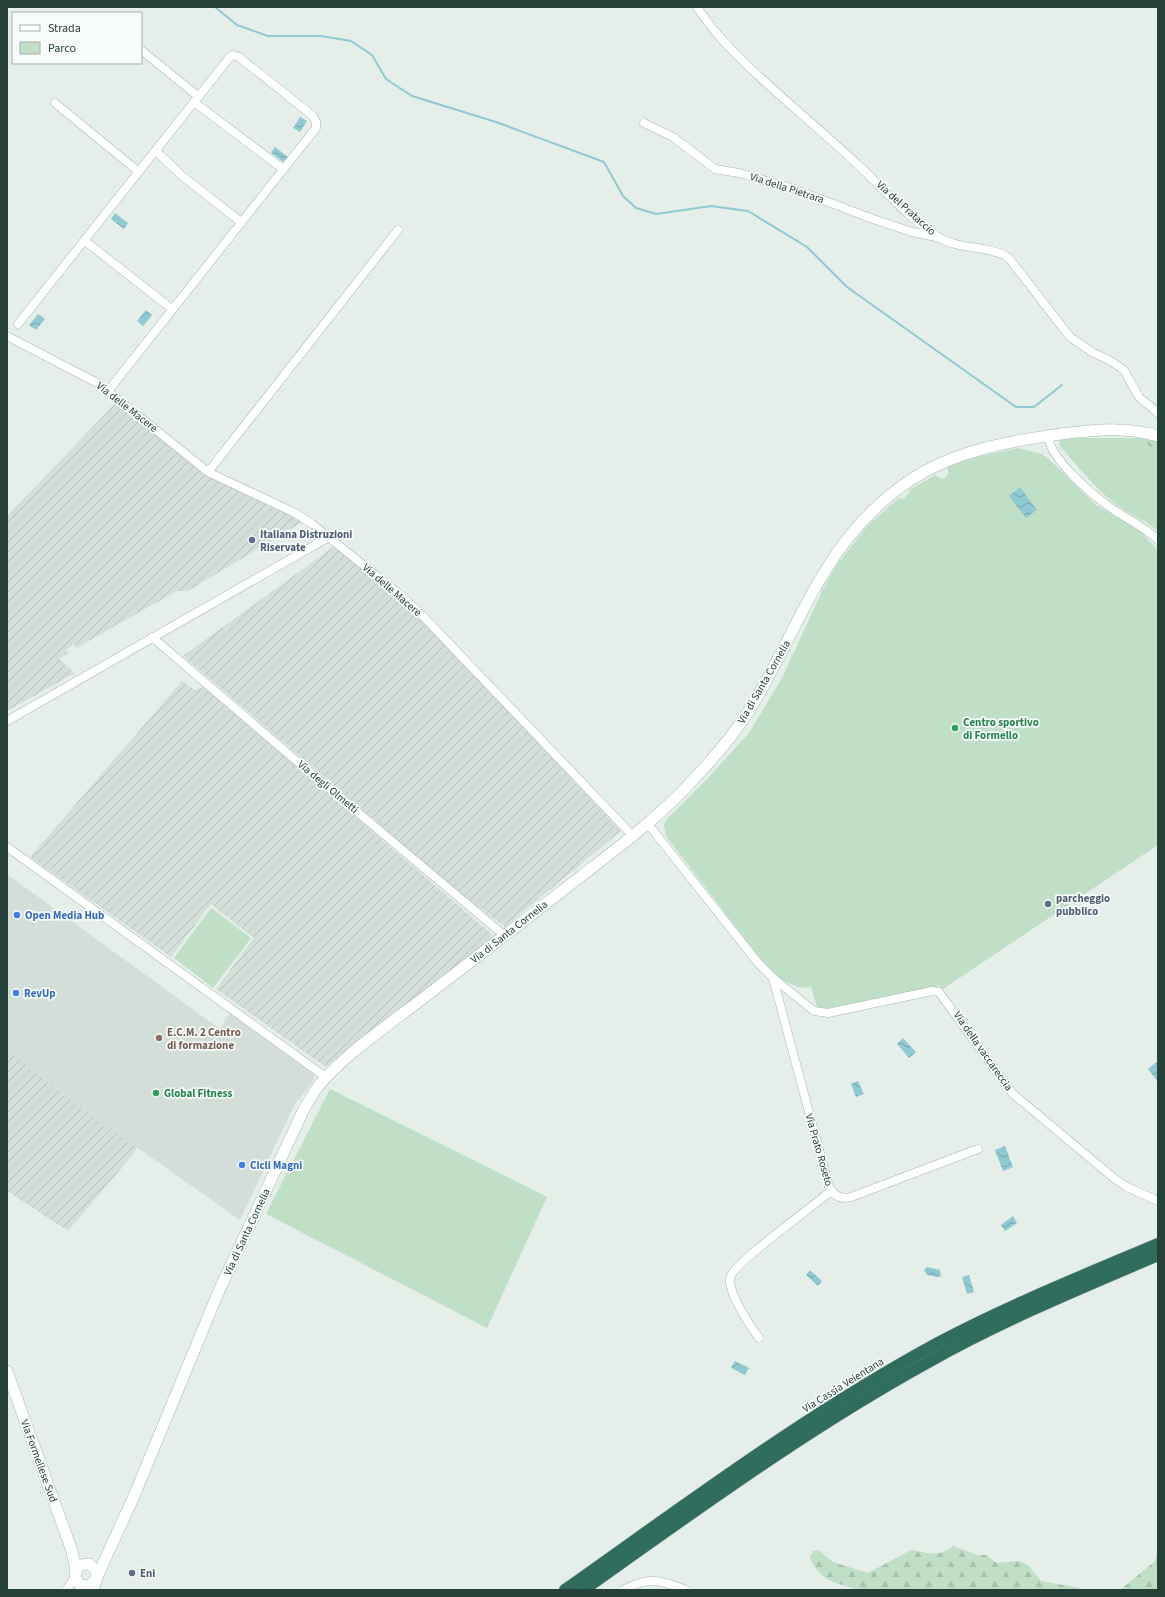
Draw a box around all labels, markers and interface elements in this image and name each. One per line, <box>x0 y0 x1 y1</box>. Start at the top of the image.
legend <box>12 12 142 64</box>
text: Strada <box>48 20 81 37</box>
text: Parco <box>48 40 76 57</box>
street label: Via della Pietrara <box>748 169 826 207</box>
street label: Via del Prataccio <box>873 177 939 239</box>
street label: Via delle Macere <box>93 378 161 436</box>
place label: Italiana Distruzioni Riservate <box>260 527 352 555</box>
marker: Italiana Distruzioni Riservate <box>247 535 257 545</box>
street label: Via delle Macere <box>359 560 425 620</box>
street label: Via di Santa Cornelia <box>734 637 794 727</box>
place label: Centro sportivo di Formello <box>963 715 1039 743</box>
marker: Centro sportivo di Formello <box>950 723 960 733</box>
street label: Via degli Olmetti <box>294 757 362 817</box>
place label: parcheggio pubblico <box>1056 891 1110 919</box>
street label: Via di Santa Cornelia <box>467 897 551 967</box>
marker: parcheggio pubblico <box>1043 899 1053 909</box>
place label: Open Media Hub <box>25 908 104 923</box>
marker: Open Media Hub <box>12 910 22 920</box>
place label: RevUp <box>24 986 56 1001</box>
marker: RevUp <box>11 988 21 998</box>
street label: Via della vaccareccia <box>950 1008 1016 1094</box>
place label: E.C.M. 2 Centro di formazione <box>167 1025 241 1053</box>
marker: E.C.M. 2 Centro di formazione <box>154 1033 164 1043</box>
place label: Global Fitness <box>164 1086 232 1101</box>
marker: Global Fitness <box>151 1088 161 1098</box>
street label: Via Prato Roseto <box>802 1112 836 1188</box>
place label: Cicli Magni <box>250 1158 302 1173</box>
marker: Cicli Magni <box>237 1160 247 1170</box>
street label: Via di Santa Cornelia <box>220 1186 274 1278</box>
street label: Via Cassia Veientana <box>799 1354 887 1416</box>
street label: Via Formellese Sud <box>17 1418 61 1504</box>
place label: Eni <box>140 1566 155 1581</box>
marker: Eni <box>127 1568 137 1578</box>

